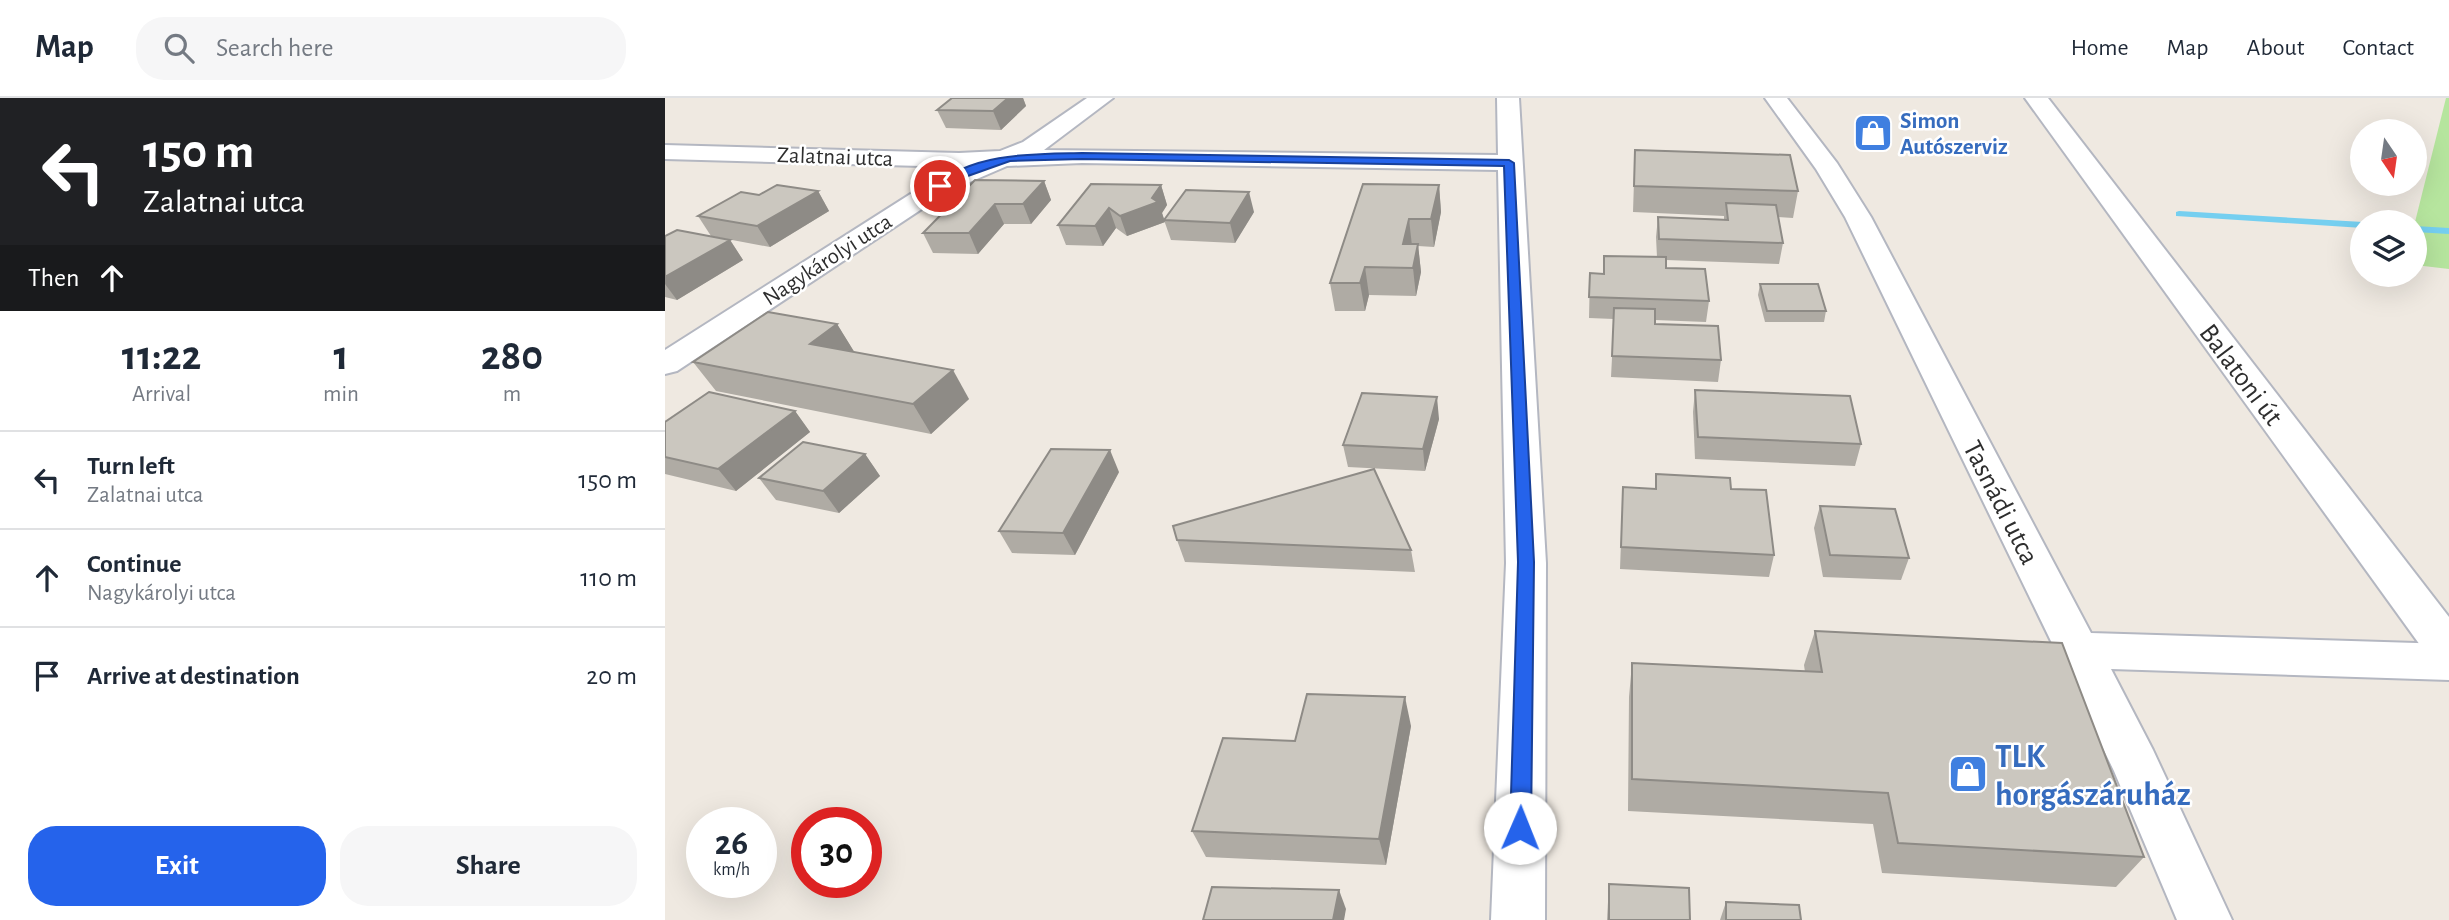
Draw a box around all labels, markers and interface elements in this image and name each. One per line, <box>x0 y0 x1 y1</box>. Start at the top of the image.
search box <box>136 17 626 80</box>
icon: search <box>160 29 198 67</box>
text: Map <box>35 31 94 64</box>
text: Search here <box>216 35 334 61</box>
text: Home <box>2071 36 2129 60</box>
text: Map <box>2167 36 2209 60</box>
text: About <box>2247 36 2304 60</box>
text: Contact <box>2342 36 2414 60</box>
place label: Simon Autószerviz <box>1900 110 2008 159</box>
shop icon: Simon Autószerviz <box>1852 112 1894 154</box>
north arrow <box>2350 119 2427 196</box>
map controls <box>2350 119 2427 287</box>
icon: left <box>28 126 119 217</box>
text: 150 m <box>143 128 254 177</box>
street label: Zalatnai utca <box>776 144 893 171</box>
pin <box>910 156 970 216</box>
icon: arrive <box>921 167 959 205</box>
text: Zalatnai utca <box>143 186 305 218</box>
street label: Nagykárolyi utca <box>759 210 897 310</box>
button: layers <box>2350 210 2427 287</box>
icon: ahead <box>93 259 131 297</box>
text: Then <box>28 265 79 291</box>
street label: Balatoni út <box>2193 319 2287 431</box>
text: 11:22 <box>122 335 201 377</box>
text: 1 <box>333 335 349 377</box>
text: 280 <box>481 335 543 377</box>
text: Arrival <box>132 383 191 406</box>
text: min <box>323 383 359 406</box>
text: m <box>503 383 521 406</box>
street label: Tasnádi utca <box>1957 437 2043 569</box>
text: Turn left <box>87 453 175 479</box>
icon: left <box>28 461 66 499</box>
text: 150 m <box>578 467 637 493</box>
text: Zalatnai utca <box>87 484 203 507</box>
text: Continue <box>87 551 182 577</box>
icon: ahead <box>28 559 66 597</box>
text: 110 m <box>580 565 637 591</box>
text: Nagykárolyi utca <box>87 582 236 605</box>
icon: arrive <box>28 657 66 695</box>
text: Arrive at destination <box>87 663 300 689</box>
text: 20 m <box>586 663 637 689</box>
place label: TLK horgászáruház <box>1995 741 2191 812</box>
shop icon: TLK horgászáruház <box>1947 753 1989 795</box>
position arrow <box>1483 791 1557 865</box>
speed limit sign: 30 <box>791 807 882 898</box>
button: Exit <box>28 826 326 906</box>
button: Share <box>340 826 637 906</box>
text: 26 <box>715 826 748 861</box>
text: km/h <box>713 861 750 879</box>

